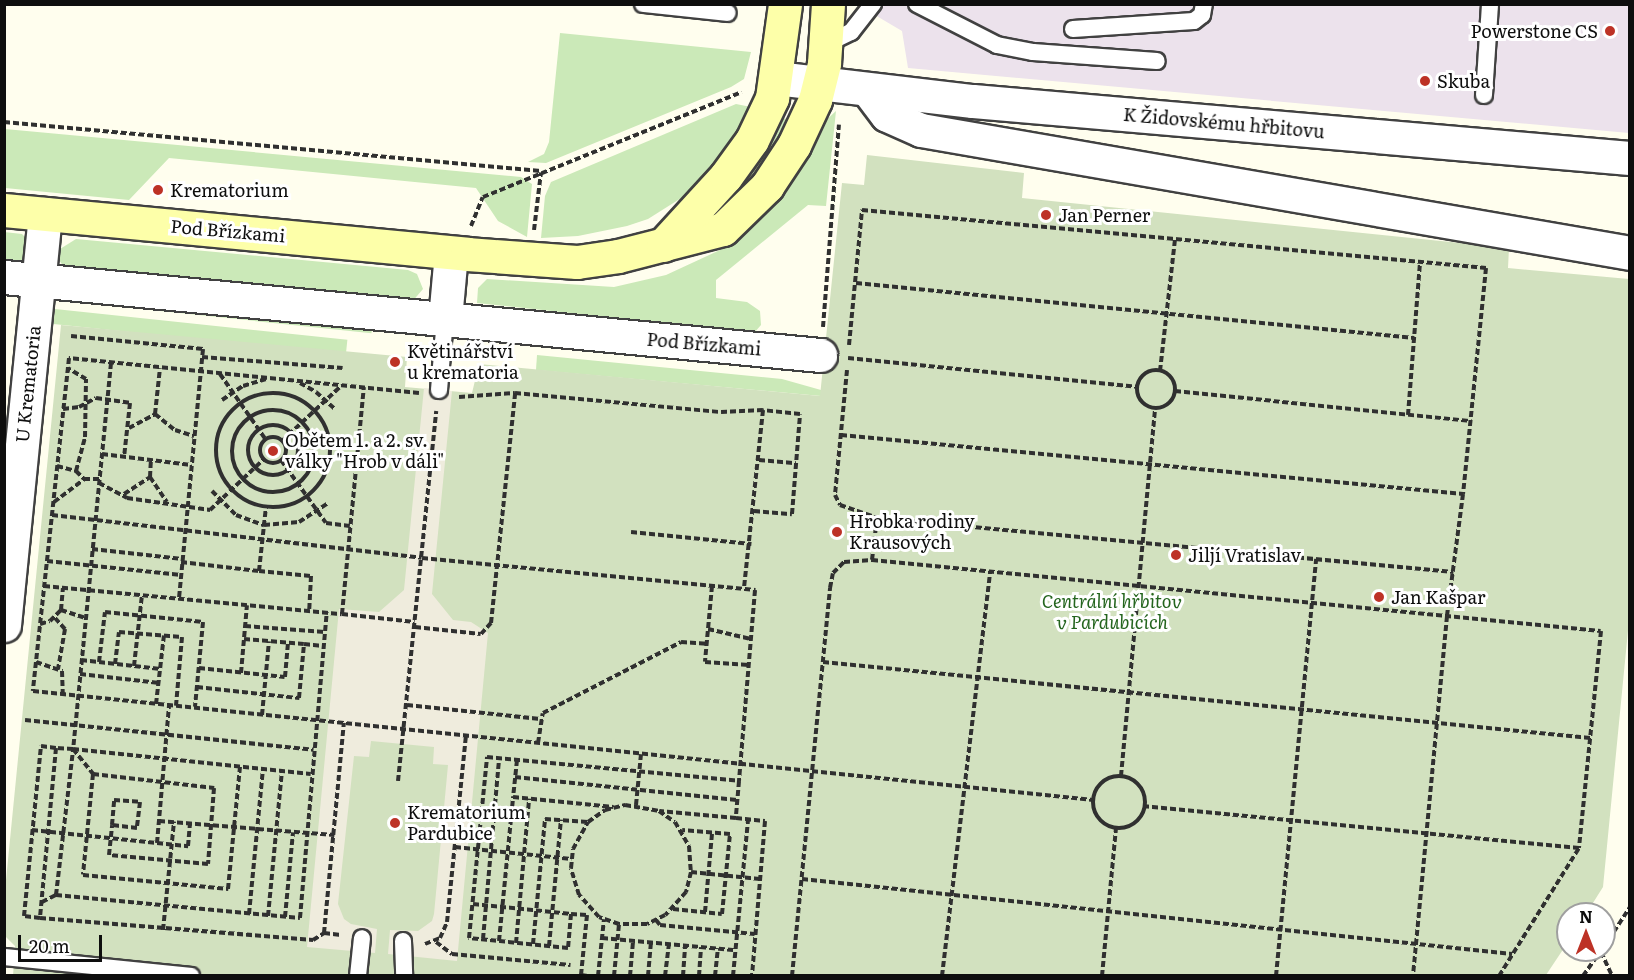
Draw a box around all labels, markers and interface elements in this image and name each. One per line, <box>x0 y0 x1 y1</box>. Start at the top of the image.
place label: Powerstone CS <box>1470 20 1598 42</box>
marker: Powerstone CS <box>1603 24 1617 38</box>
place label: Skuba <box>1437 70 1490 92</box>
marker: Skuba <box>1418 74 1432 88</box>
street label: K Židovskému hřbitovu <box>1122 103 1326 143</box>
place label: Krematorium <box>170 179 289 201</box>
marker: Krematorium <box>151 183 165 197</box>
place label: Jan Perner <box>1058 204 1150 226</box>
marker: Jan Perner <box>1039 208 1053 222</box>
street label: Pod Břízkami <box>170 215 286 247</box>
street label: U Krematoria <box>11 324 45 444</box>
street label: Pod Břízkami <box>646 328 762 360</box>
place label: Květinářství u krematoria <box>407 341 519 384</box>
marker: Květinářství u krematoria <box>388 355 402 369</box>
place label: Obětem 1. a 2. sv. války "Hrob v dáli" <box>285 430 444 472</box>
marker: Obětem 1. a 2. sv. války "Hrob v dáli" <box>266 444 280 458</box>
place label: Hrobka rodiny Krausových <box>849 511 975 554</box>
marker: Hrobka rodiny Krausových <box>830 525 844 539</box>
place label: Jiljí Vratislav <box>1188 544 1301 566</box>
marker: Jiljí Vratislav <box>1169 548 1183 562</box>
place label: Jan Kašpar <box>1391 586 1485 608</box>
marker: Jan Kašpar <box>1372 590 1386 604</box>
park label: Centrální hřbitov v Pardubicích <box>1042 591 1182 634</box>
place label: Krematorium Pardubice <box>407 802 526 844</box>
marker: Krematorium Pardubice <box>388 816 402 830</box>
north arrow <box>1556 902 1616 962</box>
text: N <box>1579 904 1593 928</box>
scale bar <box>21 923 105 961</box>
text: 20 m <box>29 932 70 959</box>

